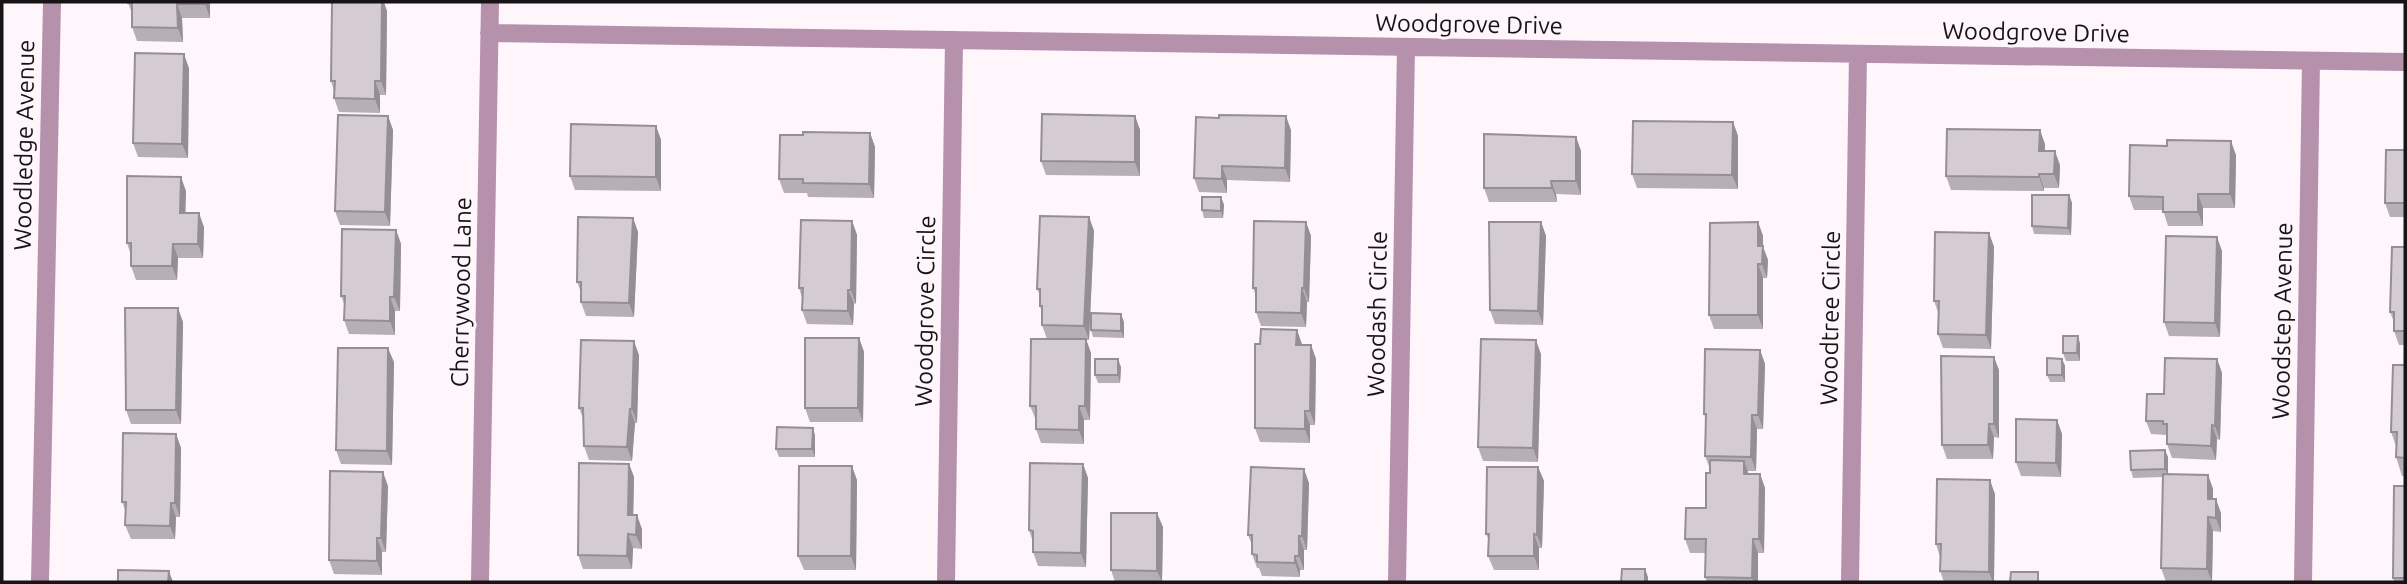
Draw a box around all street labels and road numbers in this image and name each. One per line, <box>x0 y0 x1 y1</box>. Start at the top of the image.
street label: Woodgrove Drive <box>1375 9 1563 39</box>
street label: Woodgrove Drive <box>1942 17 2130 47</box>
street label: Woodledge Avenue <box>9 39 39 251</box>
street label: Cherrywood Lane <box>446 197 476 387</box>
street label: Woodgrove Circle <box>910 215 940 407</box>
street label: Woodstep Avenue <box>2267 222 2297 420</box>
street label: Woodtree Circle <box>1815 230 1845 406</box>
street label: Woodash Circle <box>1362 231 1392 397</box>

